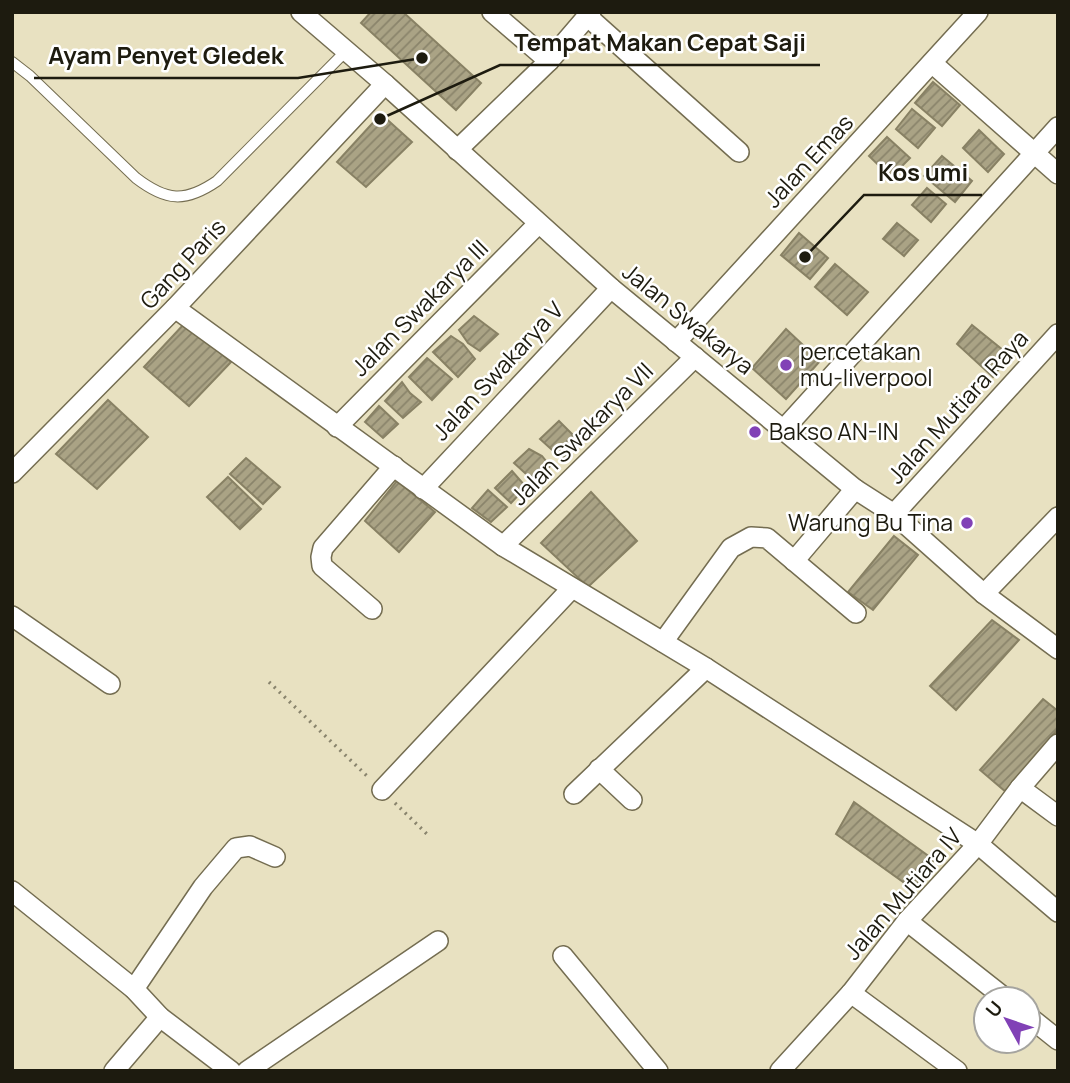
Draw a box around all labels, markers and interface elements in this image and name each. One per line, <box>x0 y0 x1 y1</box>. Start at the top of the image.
callout: Tempat Makan Cepat Saji <box>500 20 820 65</box>
text: Tempat Makan Cepat Saji <box>514 25 806 58</box>
callout: Ayam Penyet Gledek <box>34 33 298 78</box>
text: Ayam Penyet Gledek <box>48 38 285 71</box>
street label: Jalan Emas <box>757 107 860 214</box>
callout: Kos umi <box>864 150 982 195</box>
text: Kos umi <box>878 155 968 188</box>
street label: Gang Paris <box>132 211 232 315</box>
street label: Jalan Swakarya III <box>344 232 495 383</box>
street label: Jalan Swakarya <box>616 255 761 381</box>
street label: Jalan Swakarya V <box>425 294 570 447</box>
street label: Jalan Mutiara Raya <box>880 323 1035 490</box>
place label: percetakan mu-liverpool <box>800 335 933 393</box>
street label: Jalan Swakarya VII <box>503 355 660 512</box>
marker: percetakan mu-liverpool <box>778 357 794 373</box>
place label: Bakso AN-IN <box>769 415 898 447</box>
marker: Bakso AN-IN <box>747 424 763 440</box>
place label: Warung Bu Tina <box>788 506 953 538</box>
marker: Warung Bu Tina <box>959 515 975 531</box>
street label: Jalan Mutiara IV <box>836 821 968 966</box>
north arrow <box>972 985 1042 1055</box>
text: U <box>980 995 1008 1023</box>

